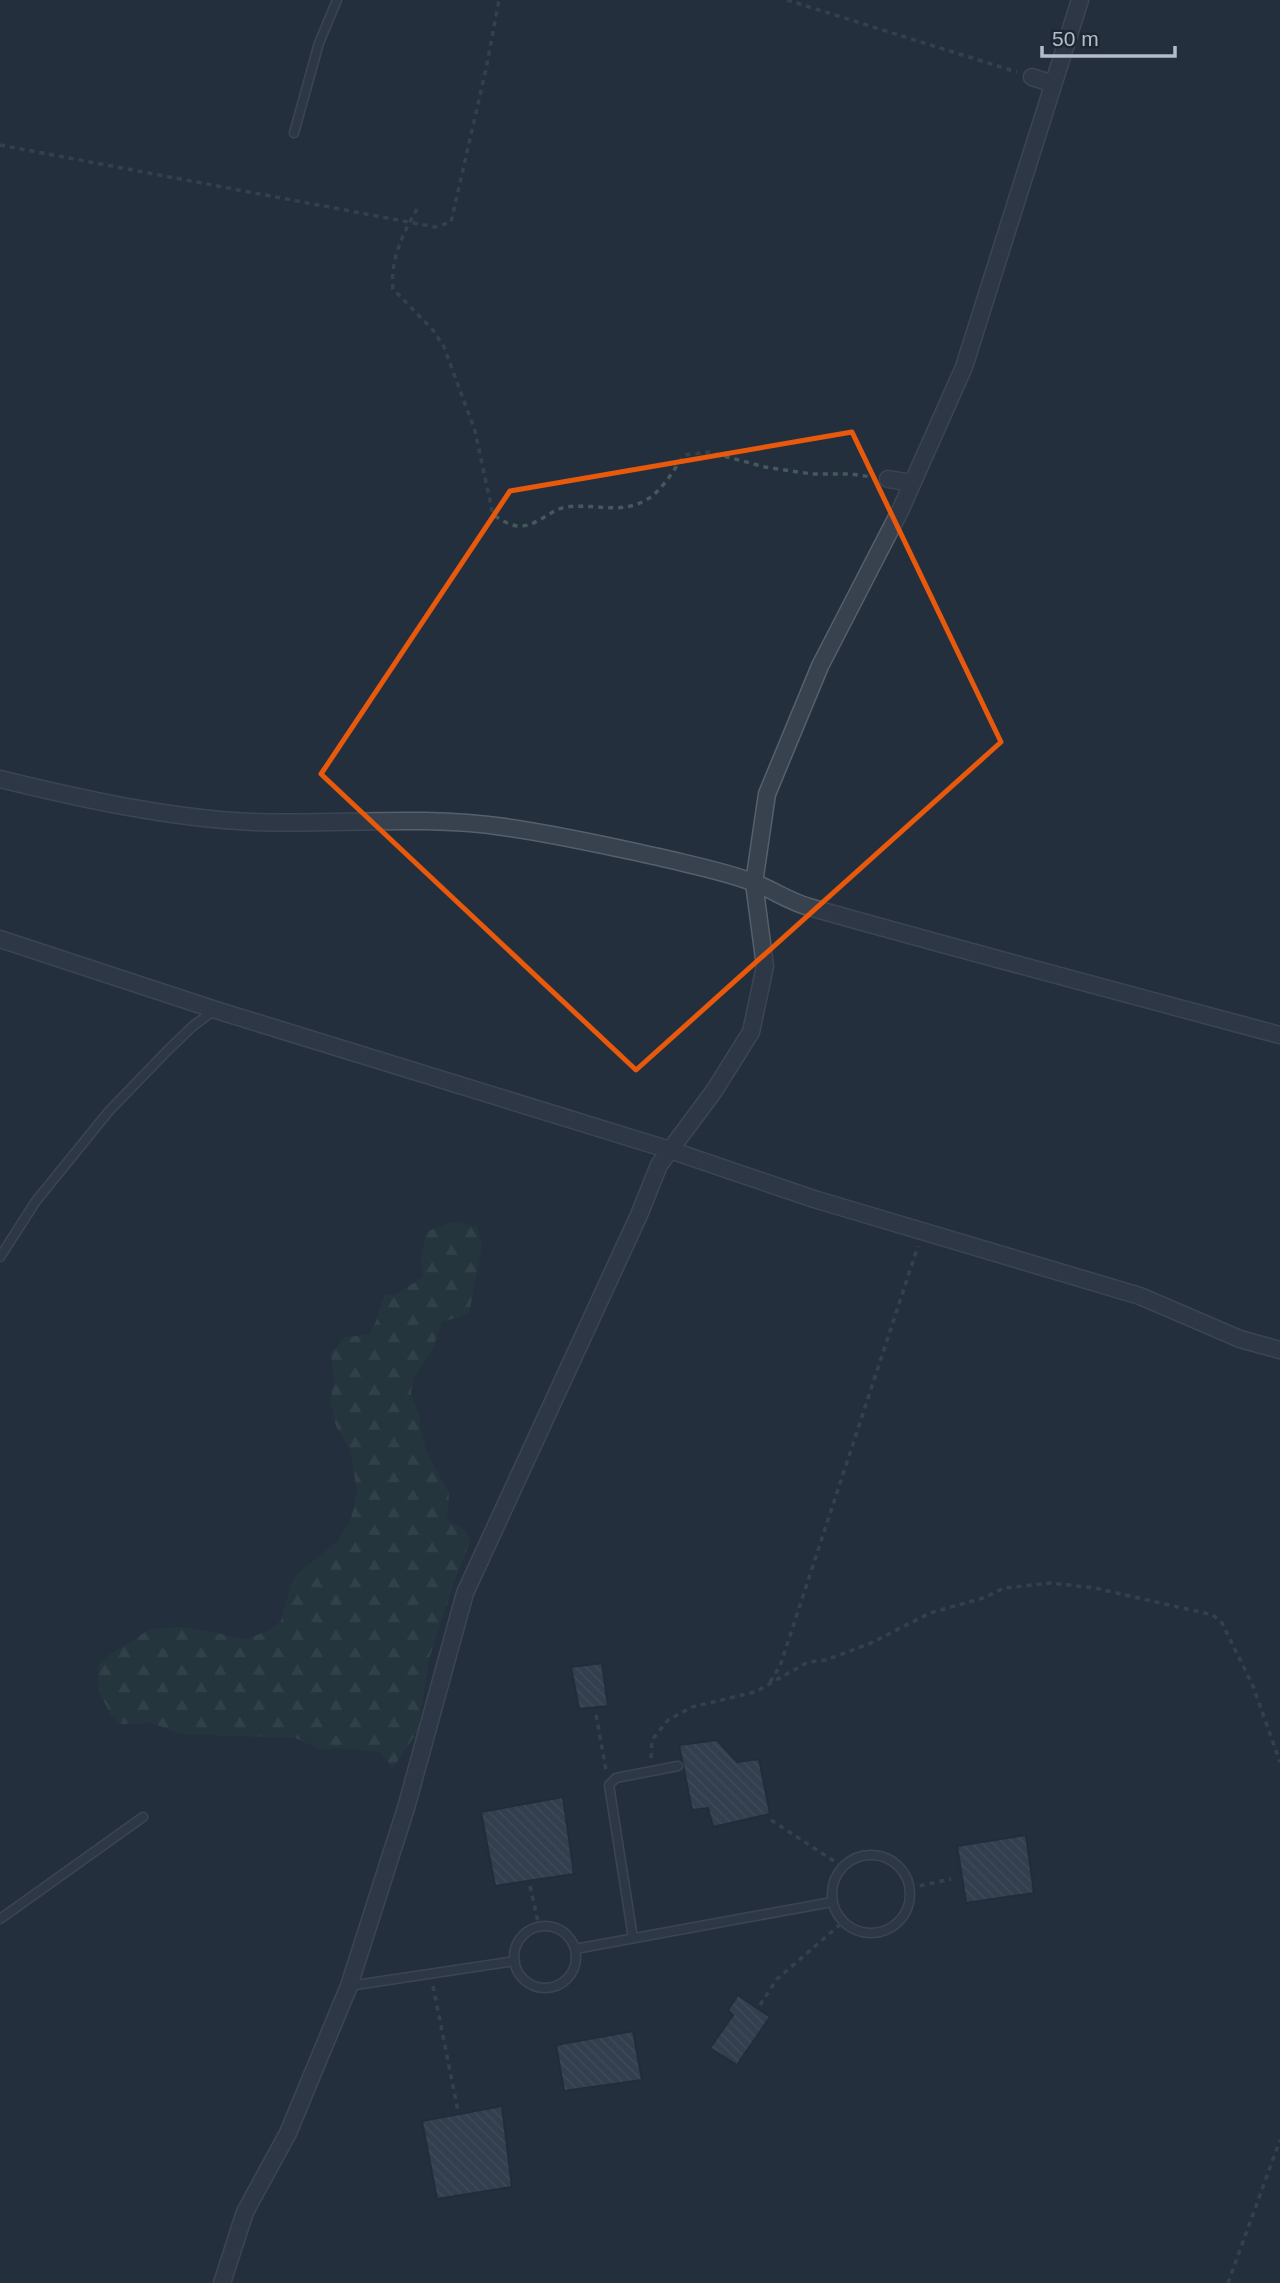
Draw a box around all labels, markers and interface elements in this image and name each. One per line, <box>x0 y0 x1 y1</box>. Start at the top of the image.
scale bar <box>1042 14 1175 58</box>
text: 50 m <box>1052 27 1099 50</box>

